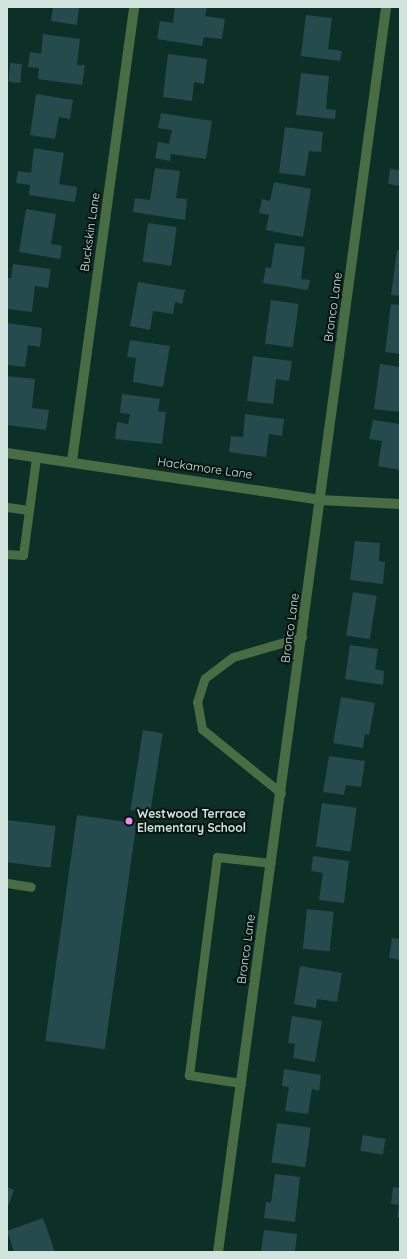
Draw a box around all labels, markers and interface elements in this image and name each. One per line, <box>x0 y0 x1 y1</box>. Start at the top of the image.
street label: Buckskin Lane <box>77 192 103 272</box>
street label: Bronco Lane <box>321 271 345 343</box>
street label: Hackamore Lane <box>157 454 253 482</box>
street label: Bronco Lane <box>278 592 302 664</box>
place label: Westwood Terrace Elementary School <box>137 807 246 835</box>
marker: Westwood Terrace Elementary School <box>124 816 134 826</box>
street label: Bronco Lane <box>234 913 258 985</box>

